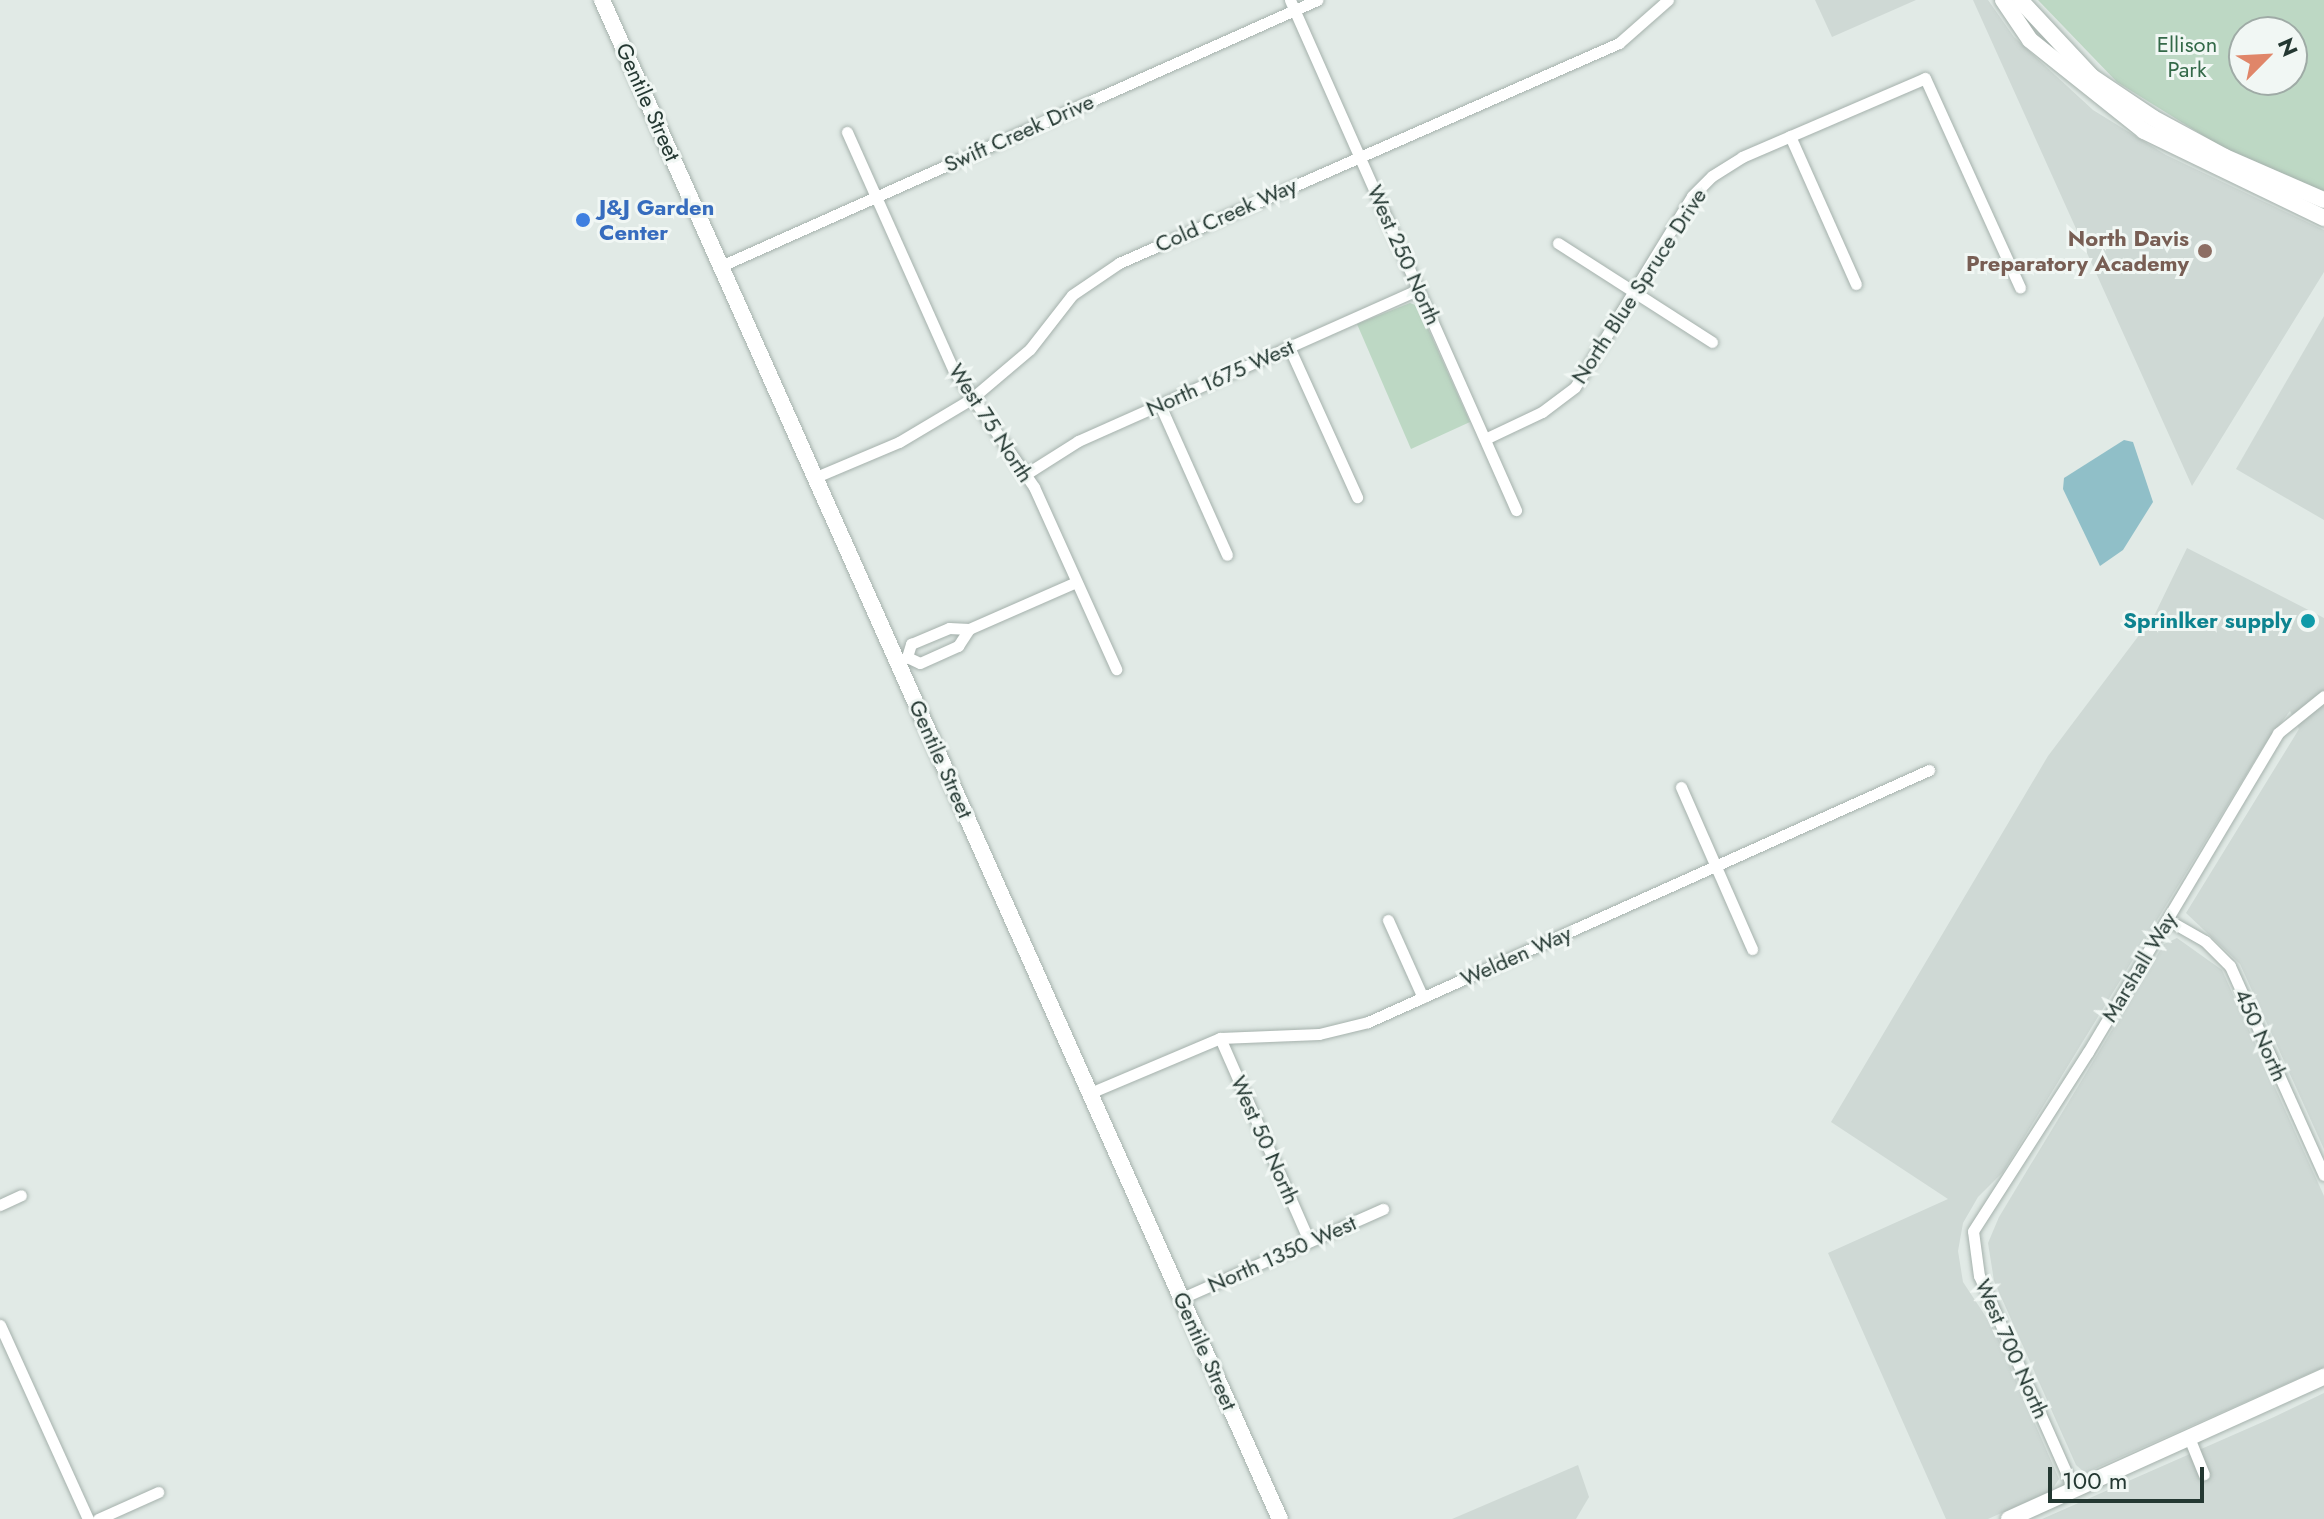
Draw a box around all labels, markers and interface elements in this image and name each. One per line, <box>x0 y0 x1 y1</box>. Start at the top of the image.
north arrow <box>2228 16 2308 96</box>
park label: Ellison Park <box>2157 31 2217 82</box>
text: N <box>2270 33 2306 62</box>
street label: Gentile Street <box>610 39 686 165</box>
street label: Swift Creek Drive <box>940 88 1098 178</box>
street label: Cold Creek Way <box>1151 172 1301 258</box>
street label: West 250 North <box>1361 181 1447 329</box>
street label: North Blue Spruce Drive <box>1566 183 1712 389</box>
place label: J&J Garden Center <box>599 194 714 246</box>
marker: J&J Garden Center <box>574 211 592 229</box>
place label: North Davis Preparatory Academy <box>1966 225 2189 276</box>
marker: North Davis Preparatory Academy <box>2196 242 2214 260</box>
street label: North 1675 West <box>1142 334 1298 422</box>
street label: West 75 North <box>943 359 1039 487</box>
place label: Sprinlker supply <box>2123 608 2292 634</box>
marker: Sprinlker supply <box>2299 612 2317 630</box>
street label: Gentile Street <box>903 696 979 822</box>
street label: Marshall Way <box>2096 907 2182 1027</box>
street label: Welden Way <box>1457 920 1575 992</box>
street label: 450 North <box>2229 985 2293 1085</box>
street label: West 50 North <box>1225 1072 1305 1208</box>
street label: North 1350 West <box>1204 1209 1360 1299</box>
street label: West 700 North <box>1969 1275 2055 1423</box>
street label: Gentile Street <box>1167 1288 1243 1414</box>
scale bar <box>2052 1451 2208 1501</box>
text: 100 m <box>2062 1463 2128 1498</box>

